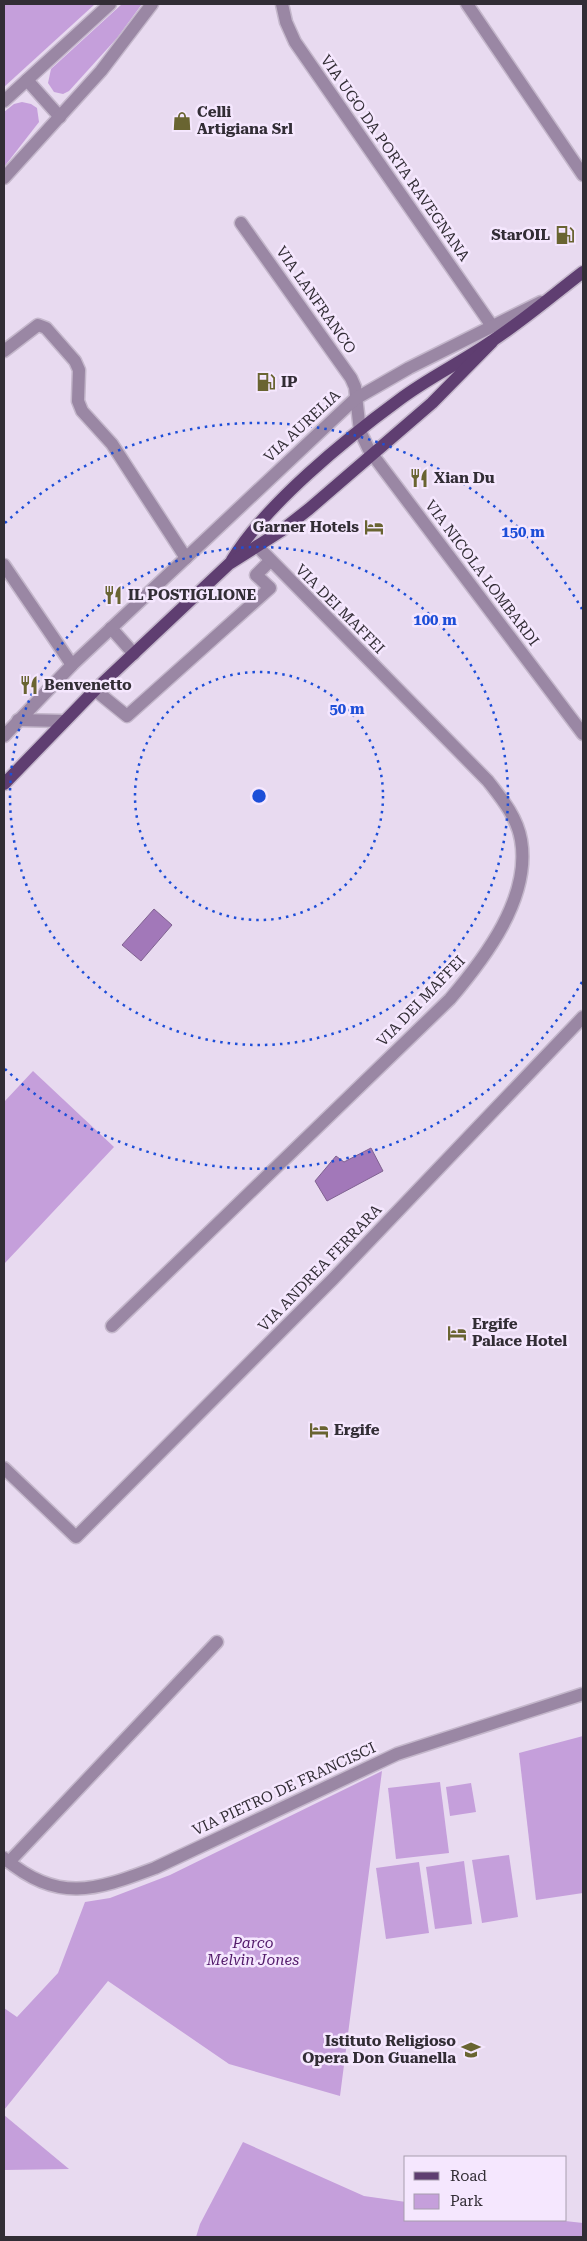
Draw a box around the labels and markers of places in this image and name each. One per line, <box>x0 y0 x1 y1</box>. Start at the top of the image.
place label: Celli Artigiana Srl <box>197 103 293 138</box>
shop icon: Celli Artigiana Srl <box>171 110 193 132</box>
fuel station icon: StarOIL <box>554 224 576 246</box>
place label: StarOIL <box>491 226 550 244</box>
fuel station icon: IP <box>255 371 277 393</box>
place label: IP <box>281 373 298 391</box>
restaurant icon: Xian Du <box>408 467 430 489</box>
place label: Xian Du <box>434 469 495 487</box>
hotel icon: Garner Hotels <box>363 516 385 538</box>
place label: Garner Hotels <box>253 518 359 536</box>
restaurant icon: IL POSTIGLIONE <box>102 584 124 606</box>
place label: IL POSTIGLIONE <box>128 586 257 604</box>
restaurant icon: Benvenetto <box>18 674 40 696</box>
place label: Benvenetto <box>44 676 132 694</box>
centre of rings <box>250 787 268 805</box>
place label: Ergife Palace Hotel <box>472 1315 567 1350</box>
hotel icon: Ergife Palace Hotel <box>446 1322 468 1344</box>
hotel icon: Ergife <box>308 1419 330 1441</box>
place label: Ergife <box>334 1421 380 1439</box>
place label: Istituto Religioso Opera Don Guanella <box>302 2032 456 2067</box>
school or university icon: Istituto Religioso Opera Don Guanella <box>460 2039 482 2061</box>

